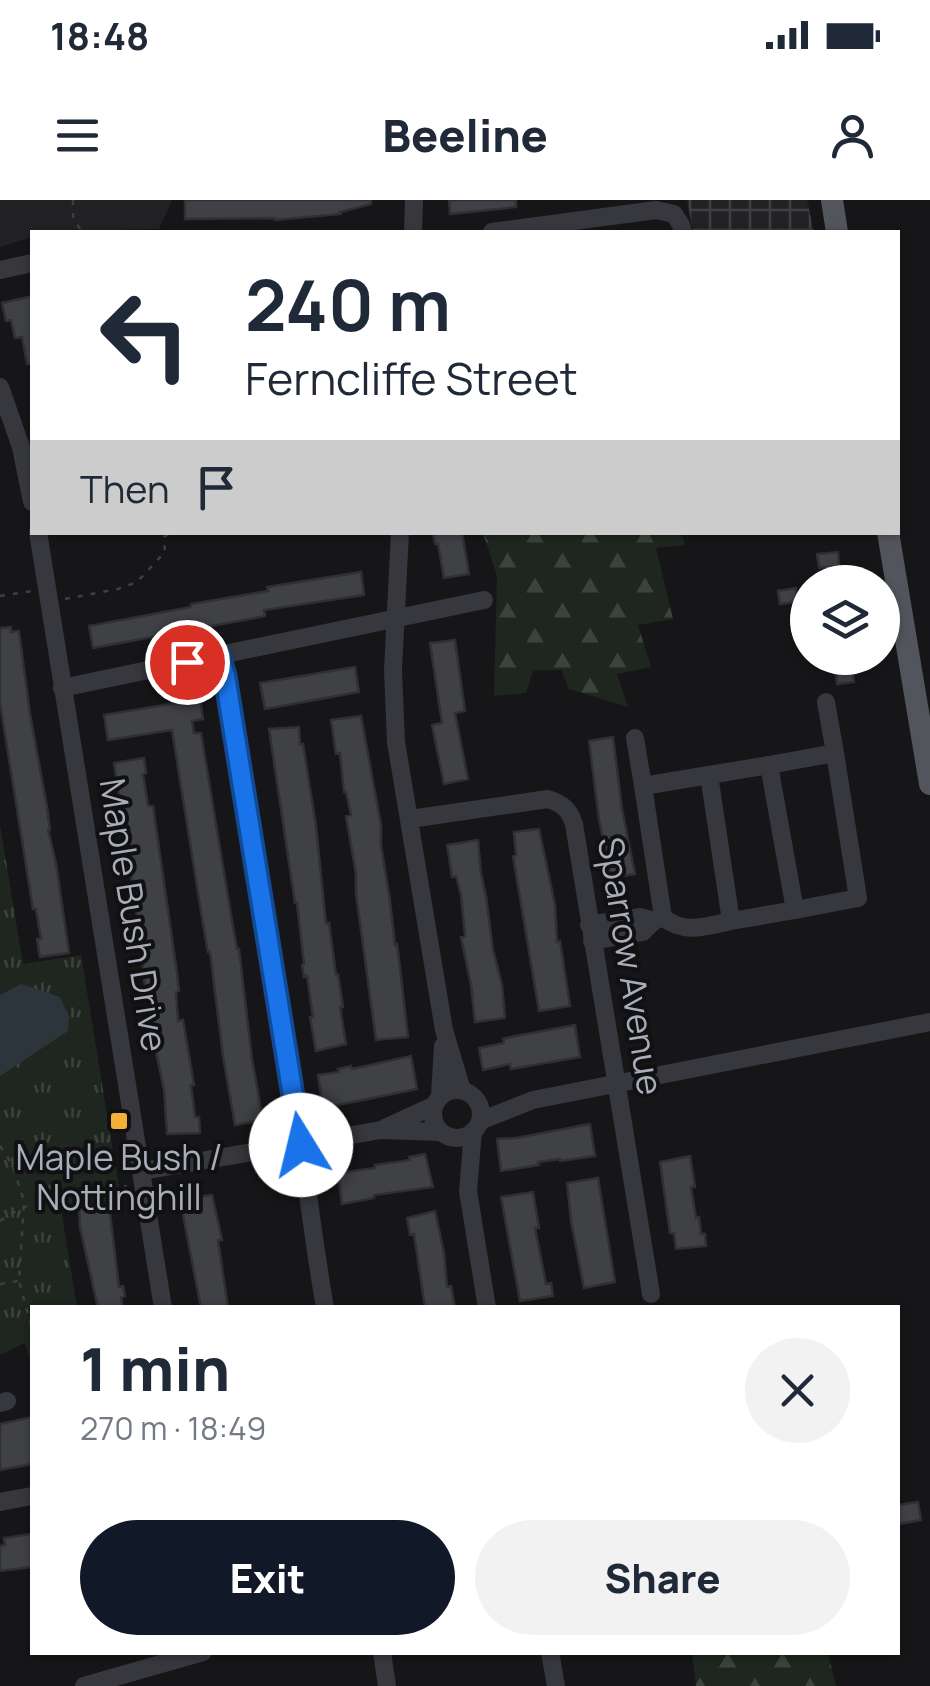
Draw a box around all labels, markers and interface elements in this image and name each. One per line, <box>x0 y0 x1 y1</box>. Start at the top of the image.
text: 18:48 <box>50 9 149 61</box>
text: Beeline <box>382 104 548 166</box>
icon: menu <box>50 108 105 163</box>
icon: person <box>825 108 880 163</box>
text: 240 m <box>245 256 451 352</box>
icon: left <box>80 270 210 400</box>
text: Ferncliffe Street <box>245 347 578 409</box>
icon: arrive <box>189 460 244 515</box>
text: Then <box>80 462 169 514</box>
map controls <box>790 565 900 675</box>
button: layers <box>790 565 900 675</box>
pin <box>145 620 230 705</box>
icon: arrive <box>160 635 215 690</box>
street label: Maple Bush Drive <box>89 775 179 1055</box>
street label: Sparrow Avenue <box>587 834 675 1098</box>
position arrow <box>249 1093 353 1197</box>
marker: Maple Bush / Nottinghill <box>108 1110 130 1132</box>
place label: Maple Bush / Nottinghill <box>15 1133 223 1221</box>
text: 1 min <box>80 1327 230 1409</box>
button: close <box>745 1338 850 1443</box>
text: 270 m · 18:49 <box>80 1406 266 1450</box>
button: Exit <box>80 1520 455 1635</box>
button: Share <box>475 1520 850 1635</box>

